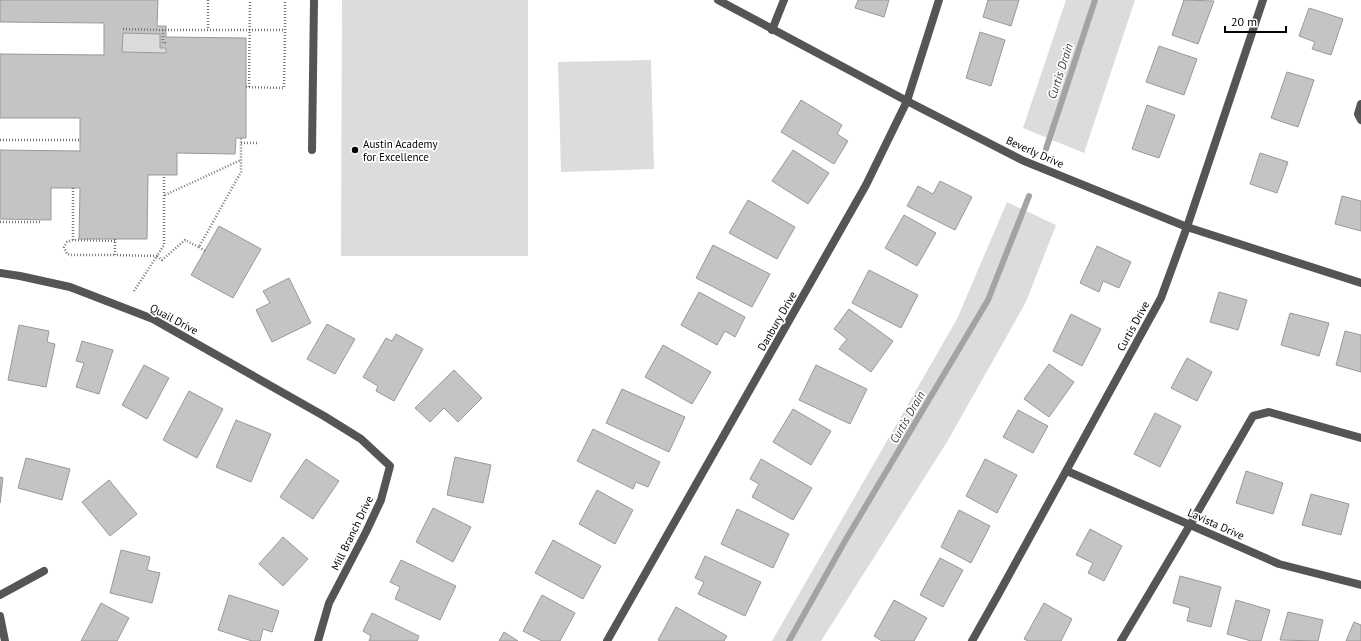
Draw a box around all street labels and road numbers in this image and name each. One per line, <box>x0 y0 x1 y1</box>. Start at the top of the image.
street label: Beverly Drive <box>1004 133 1066 171</box>
street label: Danbury Drive <box>754 288 800 353</box>
street label: Curtis Drive <box>1114 298 1153 353</box>
street label: Quail Drive <box>147 300 201 338</box>
street label: Mill Branch Drive <box>328 493 376 573</box>
street label: Lavista Drive <box>1185 505 1247 543</box>

